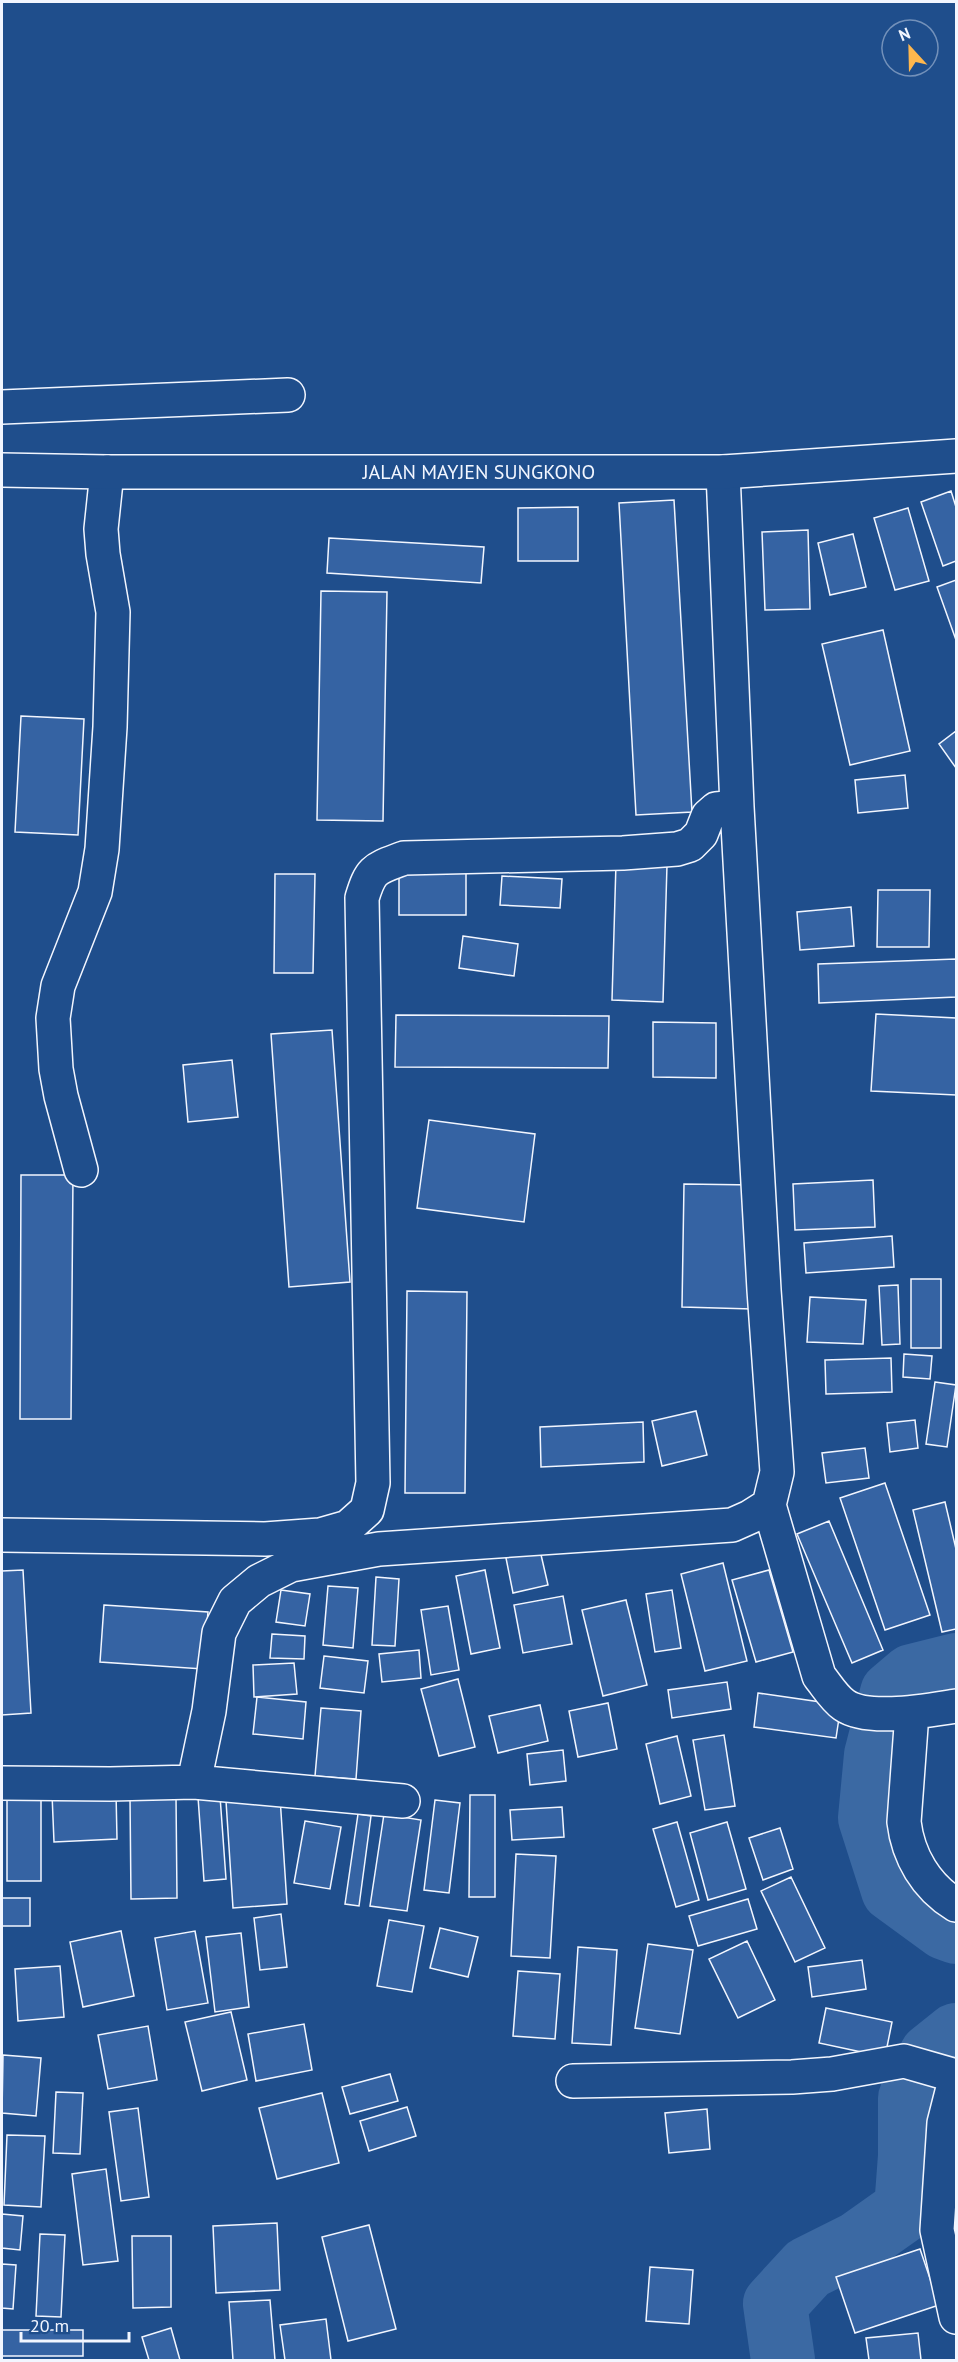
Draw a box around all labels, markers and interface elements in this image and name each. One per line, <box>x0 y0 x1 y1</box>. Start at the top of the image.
north arrow <box>880 18 940 78</box>
text: N <box>896 23 913 45</box>
street label: JALAN MAYJEN SUNGKONO <box>362 459 595 485</box>
scale bar <box>21 2305 129 2343</box>
text: 20 m <box>30 2314 69 2337</box>

